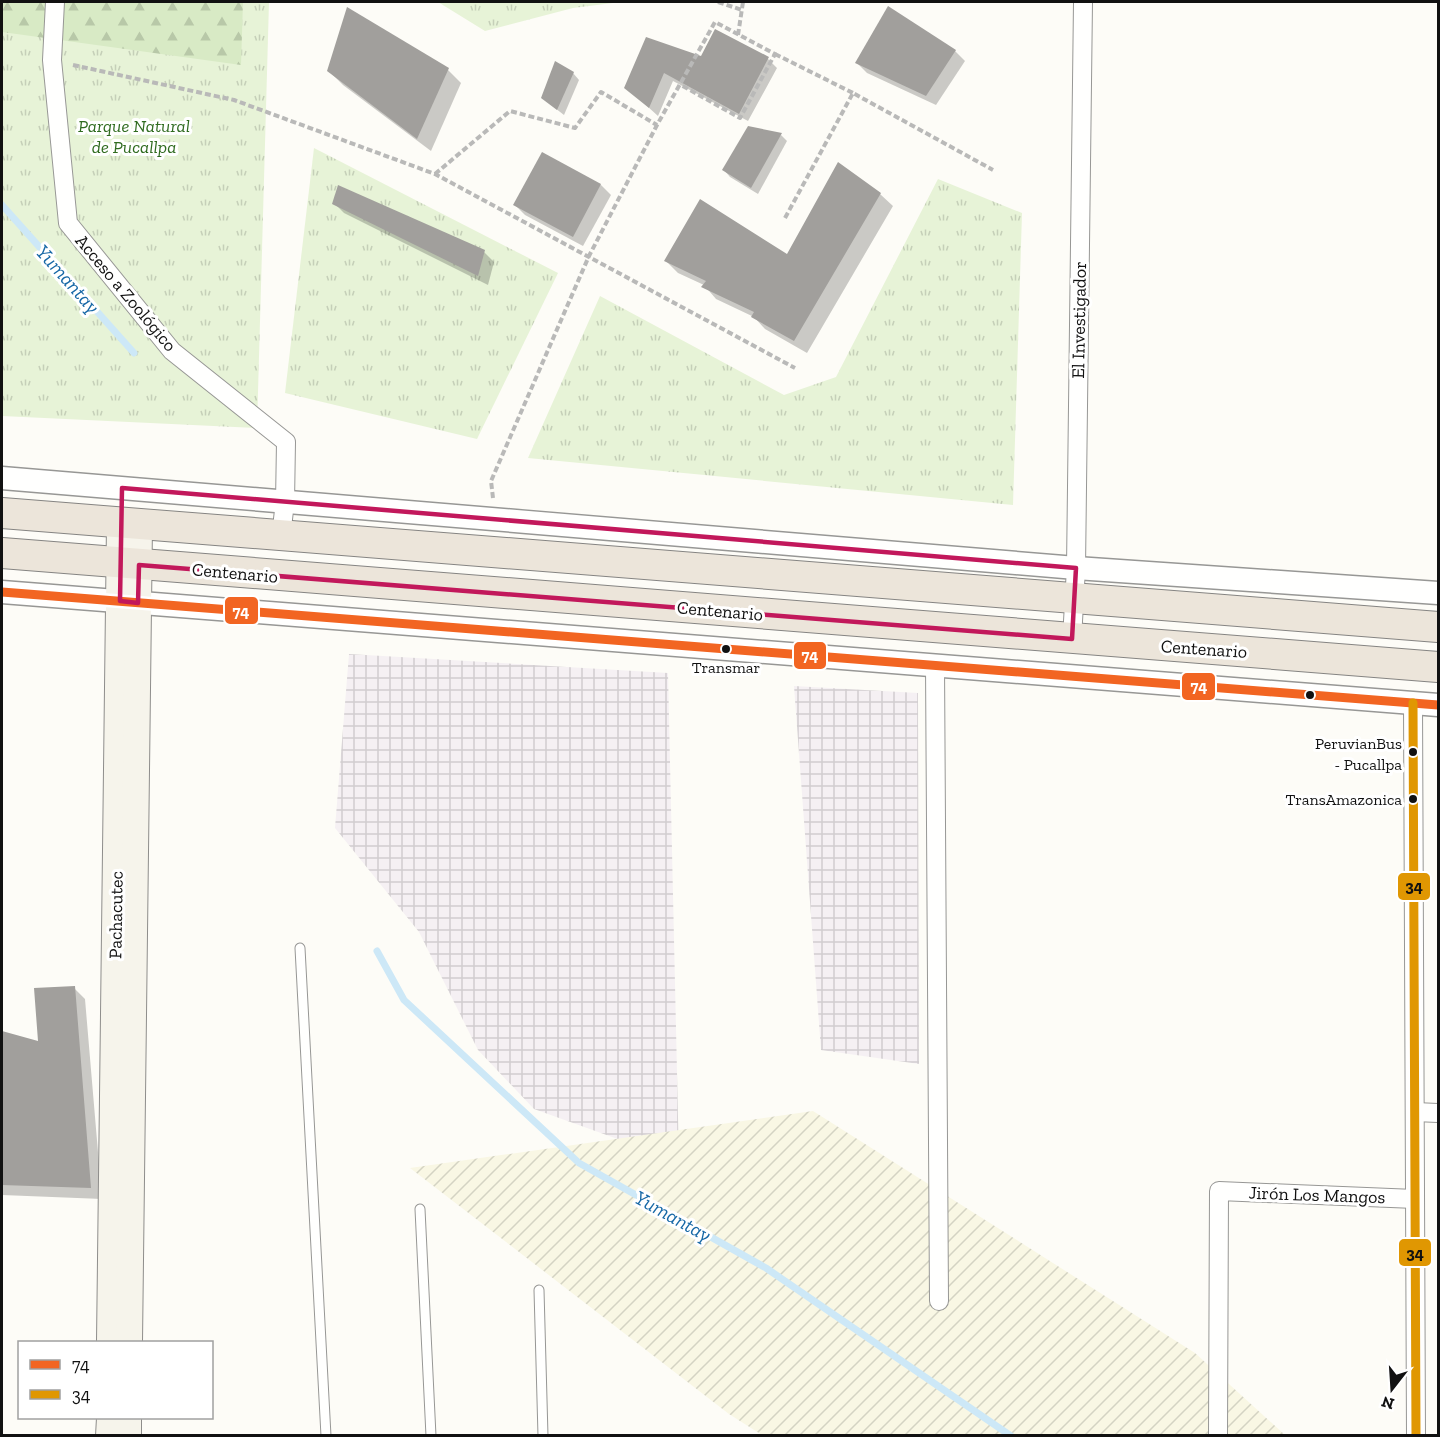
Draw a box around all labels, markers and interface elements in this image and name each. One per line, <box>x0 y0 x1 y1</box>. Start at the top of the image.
park label: Parque Natural de Pucallpa <box>78 115 190 158</box>
street label: Acceso a Zoológico <box>71 230 181 356</box>
water label: Yumantay <box>31 240 105 318</box>
street label: El Investigador <box>1067 261 1091 379</box>
street label: Centenario <box>191 558 279 588</box>
line badge: 74 <box>224 596 259 625</box>
street label: Centenario <box>676 596 764 626</box>
text: 74 <box>233 602 249 621</box>
street label: Centenario <box>1160 635 1248 663</box>
line badge: 74 <box>793 641 827 670</box>
marker: Transmar <box>720 643 732 655</box>
text: 74 <box>802 646 818 665</box>
place label: Transmar <box>692 658 761 677</box>
line badge: 74 <box>1181 672 1216 701</box>
text: 74 <box>1191 677 1207 696</box>
unlabelled marker <box>1304 689 1316 701</box>
place label: PeruvianBus - Pucallpa <box>1315 734 1402 774</box>
marker: PeruvianBus - Pucallpa <box>1407 746 1419 758</box>
place label: TransAmazonica <box>1285 790 1402 809</box>
marker: TransAmazonica <box>1407 793 1419 805</box>
street label: Pachacutec <box>104 871 128 959</box>
line badge: 34 <box>1397 872 1431 901</box>
text: 34 <box>1405 877 1423 896</box>
street label: Jirón Los Mangos <box>1248 1182 1386 1208</box>
water label: Yumantay <box>630 1185 716 1247</box>
line badge: 34 <box>1398 1238 1432 1267</box>
text: 34 <box>1406 1244 1424 1263</box>
legend <box>18 1341 213 1419</box>
text: 74 <box>72 1354 90 1376</box>
north arrow <box>1362 1359 1422 1419</box>
text: 34 <box>72 1384 91 1406</box>
text: N <box>1379 1392 1396 1414</box>

